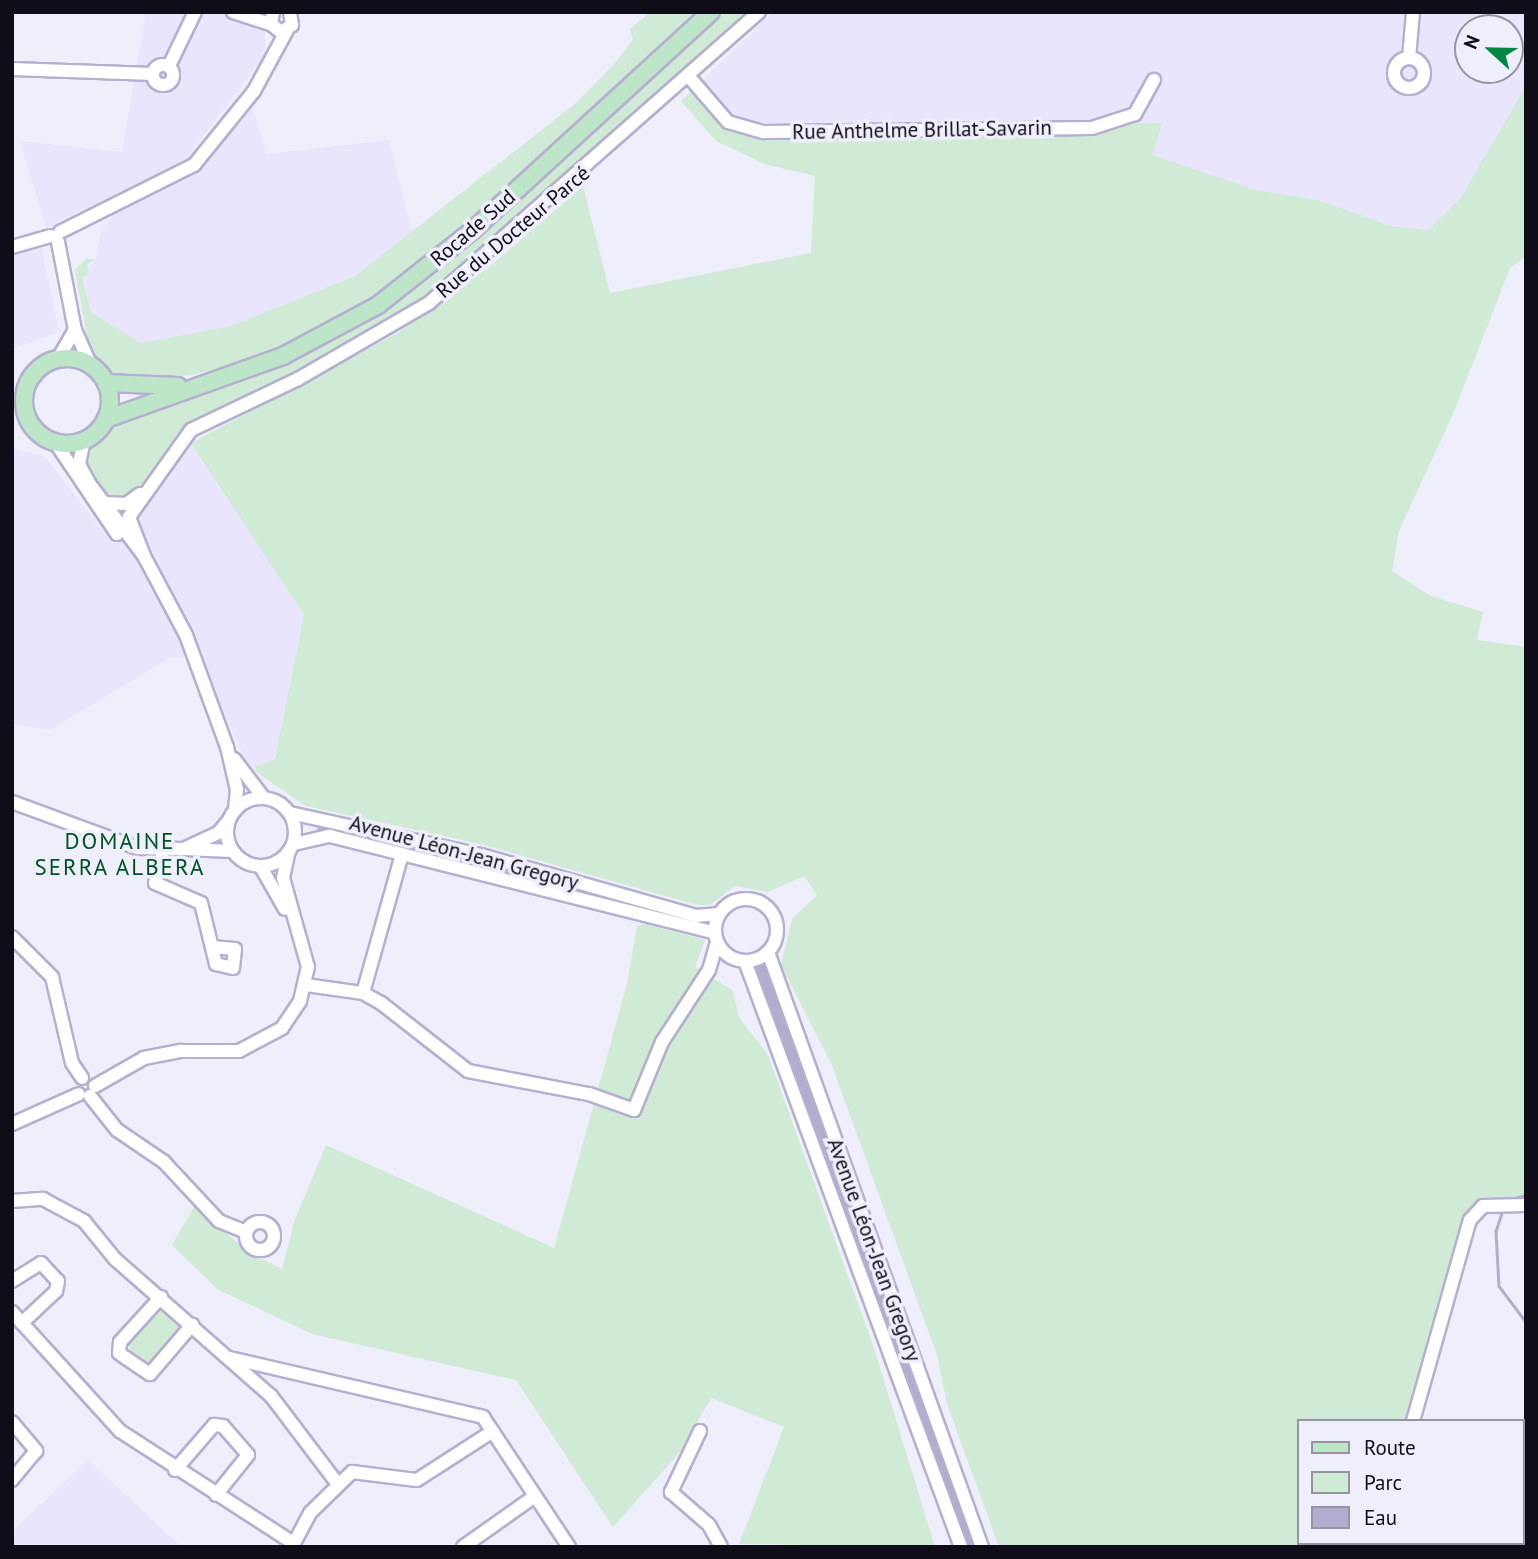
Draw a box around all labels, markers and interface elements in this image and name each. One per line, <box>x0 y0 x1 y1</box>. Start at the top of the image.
north arrow <box>1454 14 1524 84</box>
text: N <box>1458 32 1485 52</box>
street label: Rue Anthelme Brillat-Savarin <box>792 115 1052 145</box>
street label: Rue du Docteur Parcé <box>431 161 595 303</box>
street label: Rocade Sud <box>425 184 521 272</box>
street label: Avenue Léon-Jean Gregory <box>347 810 581 896</box>
district label: DOMAINE SERRA ALBERA <box>35 827 205 881</box>
street label: Avenue Léon-Jean Gregory <box>822 1135 926 1365</box>
legend <box>1296 1419 1524 1545</box>
text: Route <box>1364 1434 1416 1461</box>
text: Parc <box>1364 1469 1402 1496</box>
text: Eau <box>1364 1504 1397 1531</box>

